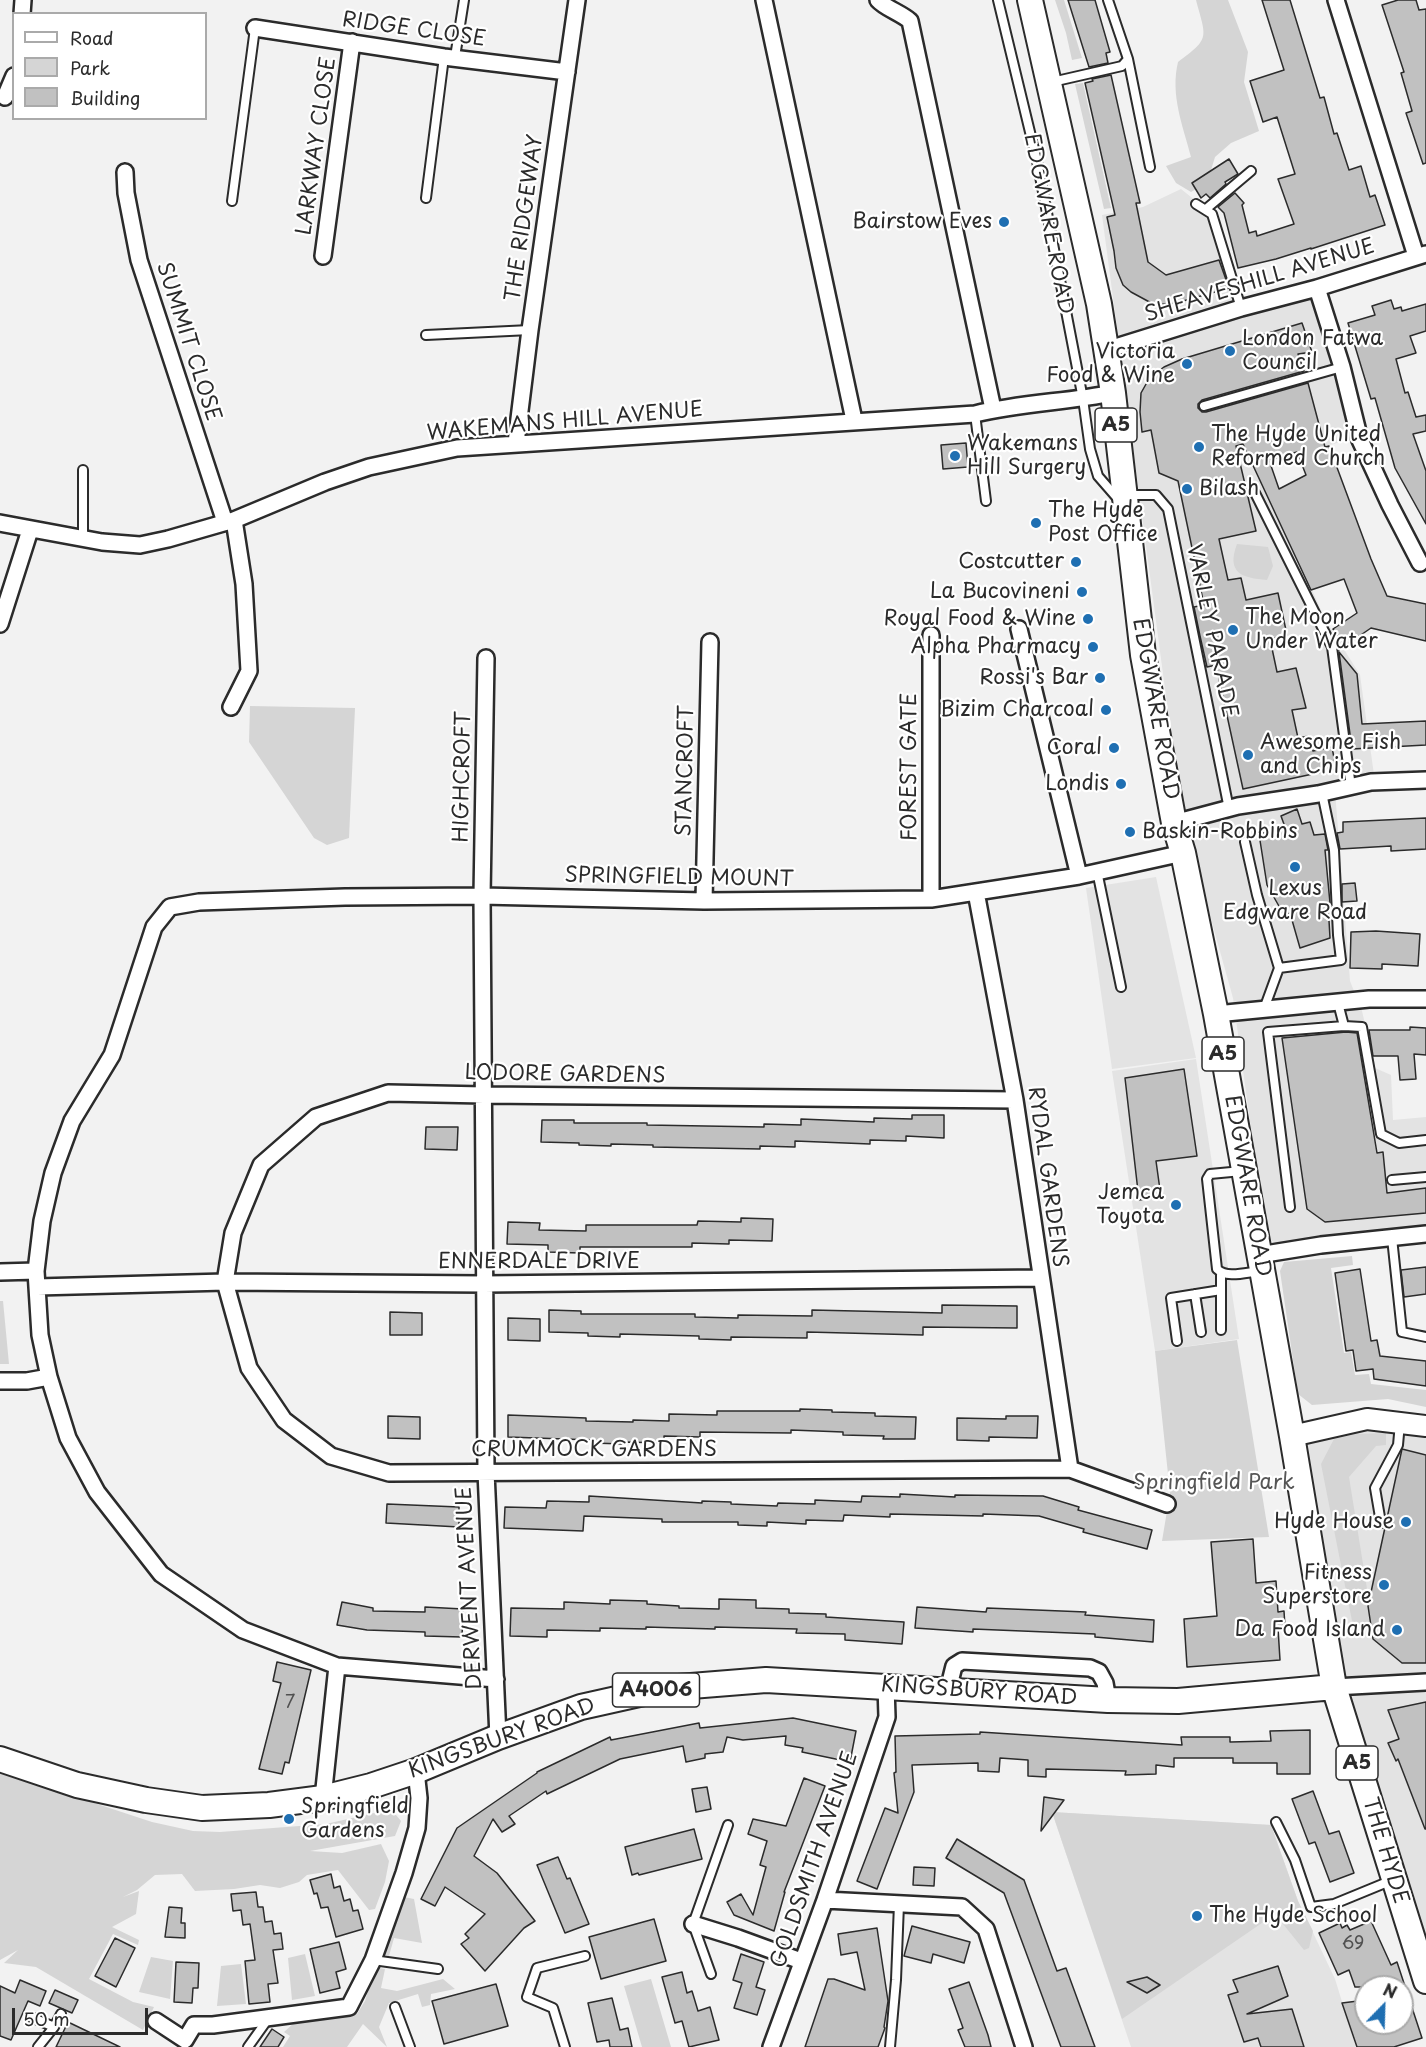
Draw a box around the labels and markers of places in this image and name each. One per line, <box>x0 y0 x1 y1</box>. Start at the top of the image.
place label: Bairstow Eves <box>852 209 992 235</box>
marker: Bairstow Eves <box>997 215 1011 229</box>
place label: London Fatwa Council <box>1242 326 1383 376</box>
place label: Victoria Food & Wine <box>1046 339 1175 389</box>
marker: London Fatwa Council <box>1223 344 1237 358</box>
marker: Victoria Food & Wine <box>1180 357 1194 371</box>
place label: The Hyde United Reformed Church <box>1211 422 1385 472</box>
place label: Wakemans Hill Surgery <box>967 431 1086 481</box>
marker: The Hyde United Reformed Church <box>1192 440 1206 454</box>
marker: Wakemans Hill Surgery <box>948 449 962 463</box>
place label: Bilash <box>1199 476 1259 502</box>
marker: Bilash <box>1180 482 1194 496</box>
place label: The Hyde Post Office <box>1048 498 1158 548</box>
marker: The Hyde Post Office <box>1029 516 1043 530</box>
place label: Costcutter <box>958 549 1064 575</box>
marker: Costcutter <box>1069 555 1083 569</box>
place label: La Bucovineni <box>930 579 1070 605</box>
marker: La Bucovineni <box>1075 585 1089 599</box>
place label: The Moon Under Water <box>1245 605 1378 655</box>
place label: Royal Food & Wine <box>884 606 1076 632</box>
marker: Royal Food & Wine <box>1081 612 1095 626</box>
marker: The Moon Under Water <box>1226 623 1240 637</box>
place label: Alpha Pharmacy <box>911 634 1081 660</box>
marker: Alpha Pharmacy <box>1086 640 1100 654</box>
place label: Rossi's Bar <box>980 665 1088 691</box>
marker: Rossi's Bar <box>1093 671 1107 685</box>
place label: Bizim Charcoal <box>940 697 1094 723</box>
marker: Bizim Charcoal <box>1099 703 1113 717</box>
place label: Awesome Fish and Chips <box>1260 730 1401 780</box>
place label: Coral <box>1046 735 1102 761</box>
marker: Coral <box>1107 741 1121 755</box>
marker: Awesome Fish and Chips <box>1241 748 1255 762</box>
place label: Londis <box>1045 771 1109 797</box>
marker: Londis <box>1114 777 1128 791</box>
place label: Baskin-Robbins <box>1142 819 1297 845</box>
marker: Baskin-Robbins <box>1123 825 1137 839</box>
marker: Lexus Edgware Road <box>1288 860 1302 874</box>
place label: Lexus Edgware Road <box>1223 876 1367 926</box>
place label: Jemca Toyota <box>1096 1180 1164 1230</box>
marker: Jemca Toyota <box>1169 1198 1183 1212</box>
place label: Hyde House <box>1274 1509 1394 1535</box>
marker: Hyde House <box>1399 1515 1413 1529</box>
place label: Fitness Superstore <box>1262 1560 1372 1610</box>
marker: Fitness Superstore <box>1377 1578 1391 1592</box>
place label: Da Food Island <box>1234 1617 1385 1643</box>
marker: Da Food Island <box>1390 1623 1404 1637</box>
place label: Springfield Gardens <box>301 1794 409 1844</box>
marker: Springfield Gardens <box>282 1812 296 1826</box>
place label: The Hyde School <box>1209 1903 1378 1929</box>
marker: The Hyde School <box>1190 1909 1204 1923</box>

